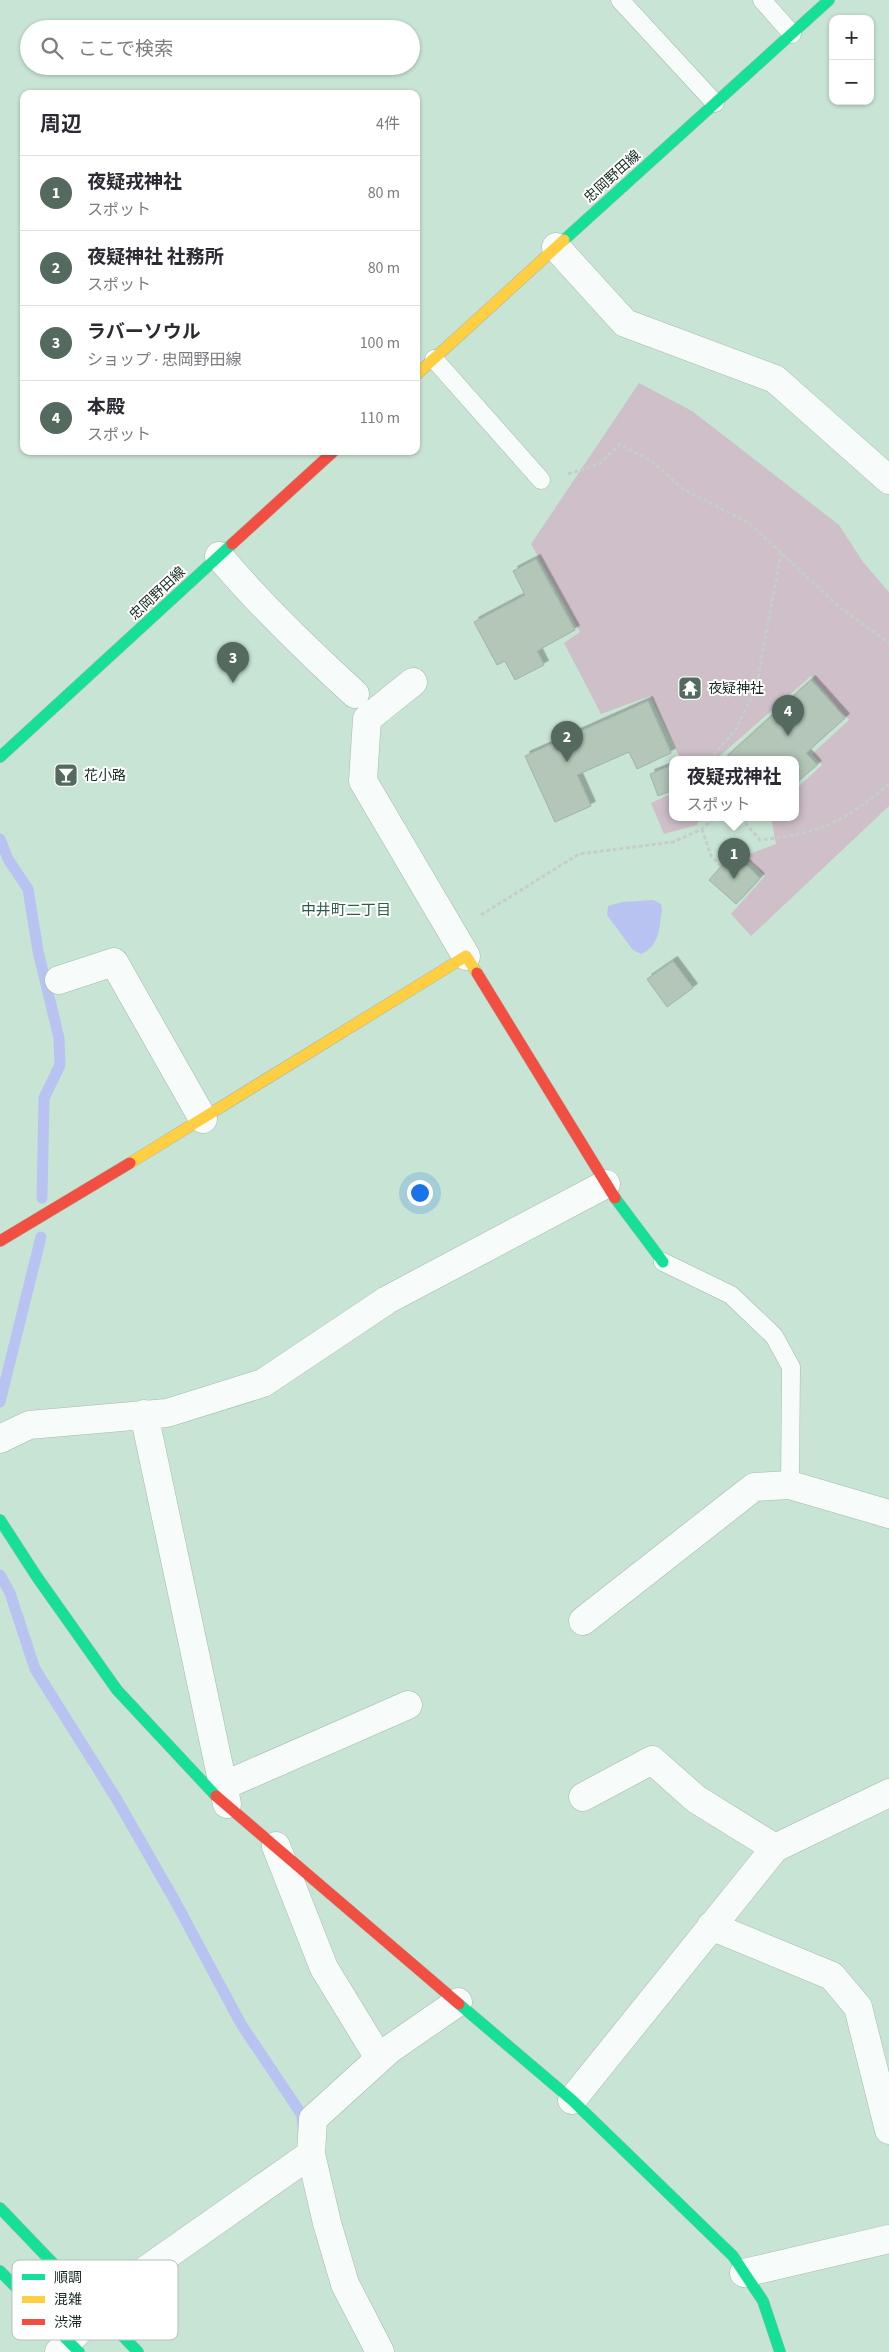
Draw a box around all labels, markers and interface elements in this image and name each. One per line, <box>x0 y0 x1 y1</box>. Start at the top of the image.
map controls <box>829 15 874 105</box>
button: + <box>829 15 874 60</box>
search box <box>20 20 420 75</box>
icon: search <box>38 34 66 62</box>
text: ここで検索 <box>78 36 173 63</box>
button: − <box>829 60 874 105</box>
text: 周辺 <box>40 109 82 139</box>
text: 4件 <box>376 113 400 135</box>
street label: 忠岡野田線 <box>580 146 645 208</box>
text: 夜疑戎神社 <box>87 169 182 196</box>
text: 1 <box>52 182 60 204</box>
text: 80 m <box>368 182 400 204</box>
text: スポット <box>87 199 151 221</box>
text: 夜疑神社 社務所 <box>87 244 224 271</box>
text: 2 <box>52 257 60 279</box>
text: 80 m <box>368 257 400 279</box>
text: スポット <box>87 274 151 296</box>
text: ラバーソウル <box>87 319 201 346</box>
text: 3 <box>52 332 60 354</box>
text: 100 m <box>360 332 400 354</box>
text: ショップ · 忠岡野田線 <box>87 349 241 371</box>
text: 本殿 <box>87 394 125 421</box>
text: 4 <box>52 407 60 429</box>
text: 110 m <box>360 407 400 429</box>
text: スポット <box>87 424 151 446</box>
street label: 忠岡野田線 <box>125 563 190 625</box>
pin: 3 <box>217 642 249 683</box>
temple icon: 夜疑神社 <box>677 675 703 701</box>
place label: 夜疑神社 <box>708 679 764 699</box>
pin: 4 <box>772 695 804 736</box>
pin: 2 <box>551 721 583 762</box>
popup <box>669 756 799 821</box>
bar icon: 花小路 <box>53 762 79 788</box>
text: 夜疑戎神社 <box>686 764 782 791</box>
place label: 花小路 <box>84 766 126 786</box>
text: スポット <box>686 794 751 816</box>
pin: 1 <box>718 838 750 879</box>
district label: 中井町二丁目 <box>301 900 391 921</box>
your location <box>407 1180 433 1206</box>
legend <box>12 2260 178 2340</box>
text: 順調 <box>54 2268 82 2288</box>
text: 混雑 <box>54 2290 82 2310</box>
text: 渋滞 <box>54 2313 82 2333</box>

